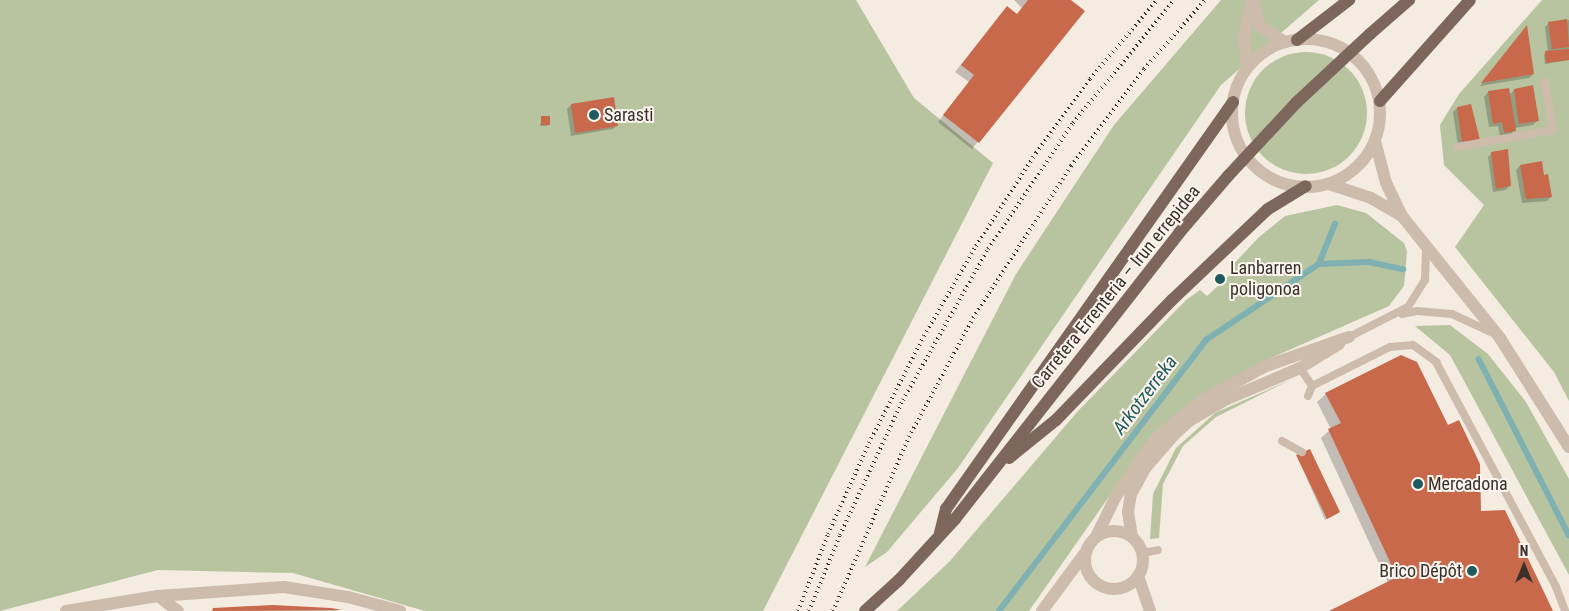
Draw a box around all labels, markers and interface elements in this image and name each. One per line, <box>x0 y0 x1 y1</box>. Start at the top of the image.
place label: Sarasti <box>604 104 653 126</box>
marker: Sarasti <box>588 109 600 121</box>
street label: Carretera Errenteria – Irun errepidea <box>1027 181 1205 393</box>
place label: Lanbarren poligonoa <box>1230 258 1301 300</box>
marker: Lanbarren poligonoa <box>1214 273 1226 285</box>
water label: Arkotzerreka <box>1108 351 1182 439</box>
place label: Mercadona <box>1428 473 1508 495</box>
marker: Mercadona <box>1412 478 1424 490</box>
north arrow <box>1499 541 1549 591</box>
text: N <box>1520 543 1528 559</box>
place label: Brico Dépôt <box>1379 560 1462 582</box>
marker: Brico Dépôt <box>1466 565 1478 577</box>

